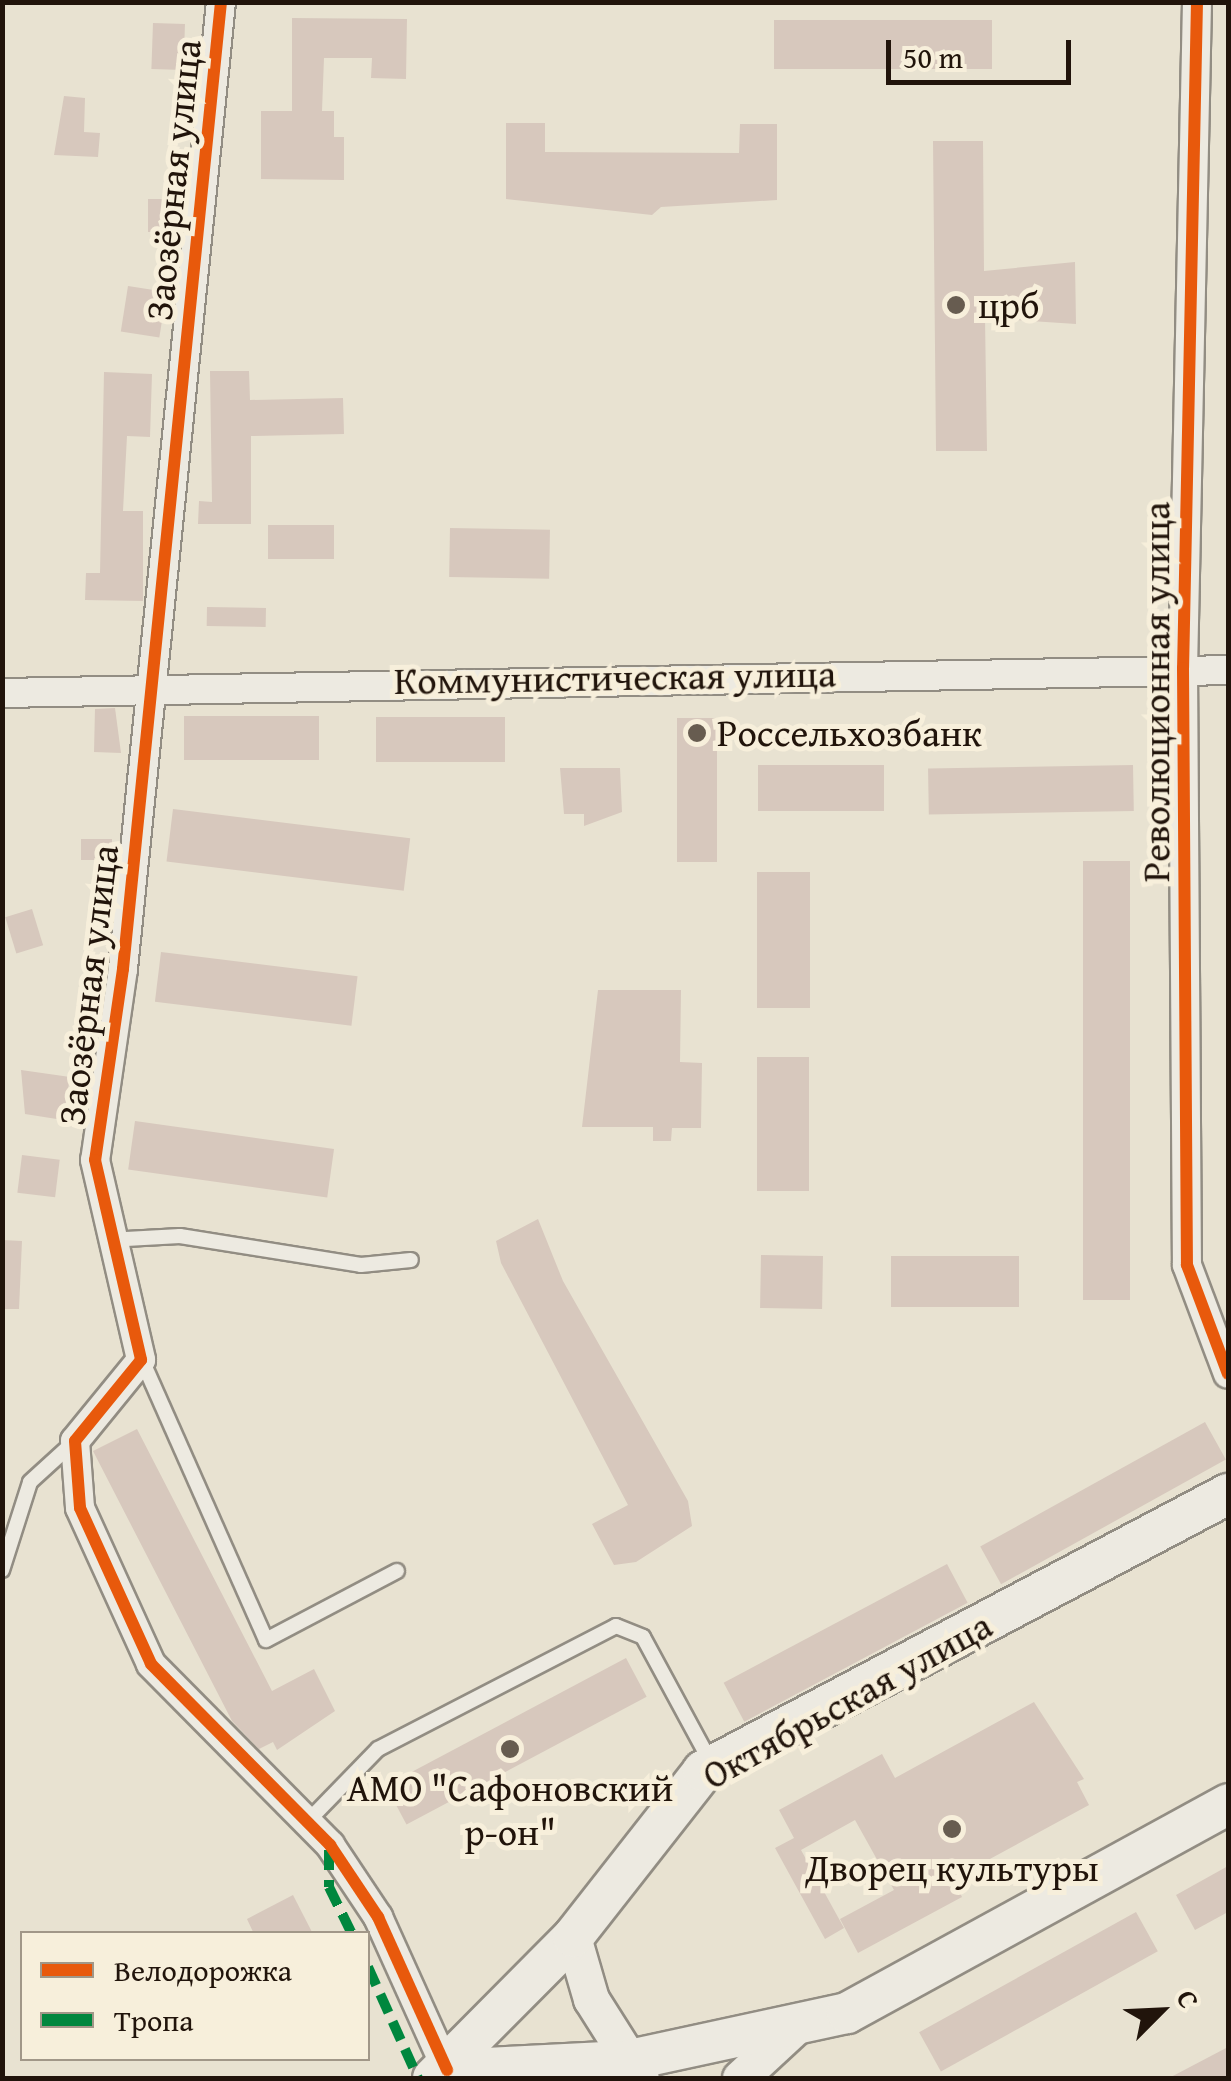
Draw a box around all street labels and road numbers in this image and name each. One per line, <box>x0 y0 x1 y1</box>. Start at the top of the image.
street label: Заозёрная улица <box>136 37 210 323</box>
street label: Революционная улица <box>1133 502 1179 882</box>
street label: Коммунистическая улица <box>394 650 836 704</box>
street label: Заозёрная улица <box>48 842 128 1128</box>
street label: Октябрьская улица <box>694 1602 1000 1798</box>

